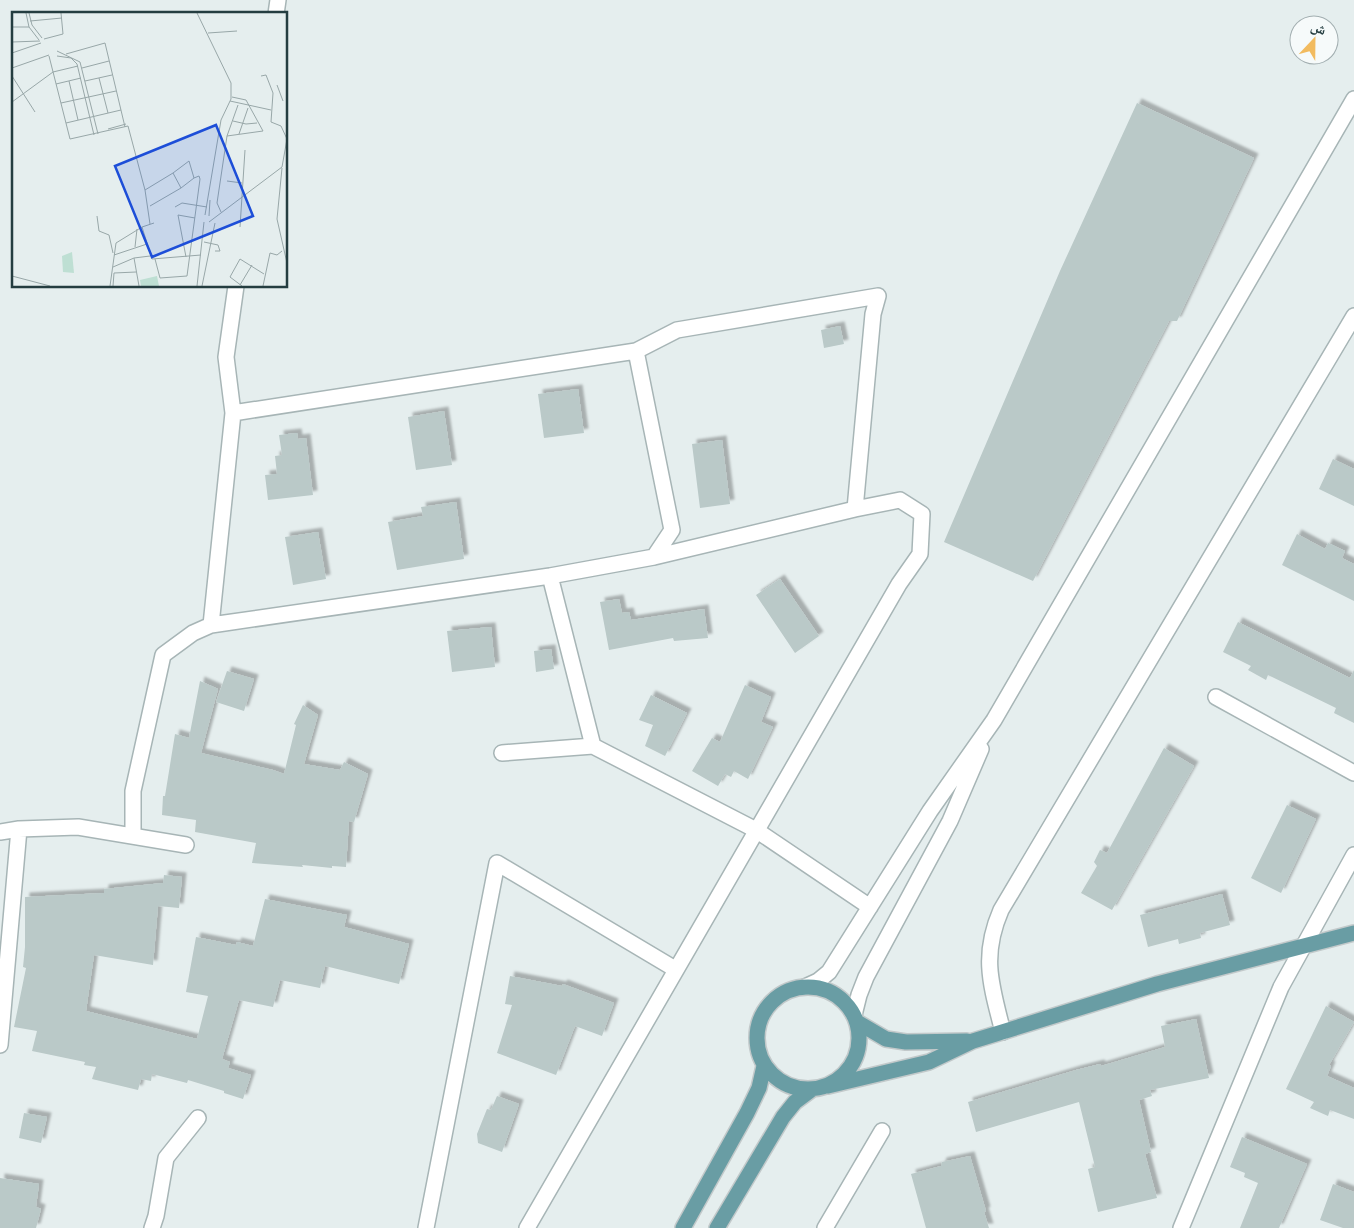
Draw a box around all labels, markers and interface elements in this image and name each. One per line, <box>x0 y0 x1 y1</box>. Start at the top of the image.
inset map <box>12 12 288 288</box>
north arrow <box>1289 15 1339 65</box>
text: ش <box>1309 20 1328 39</box>

